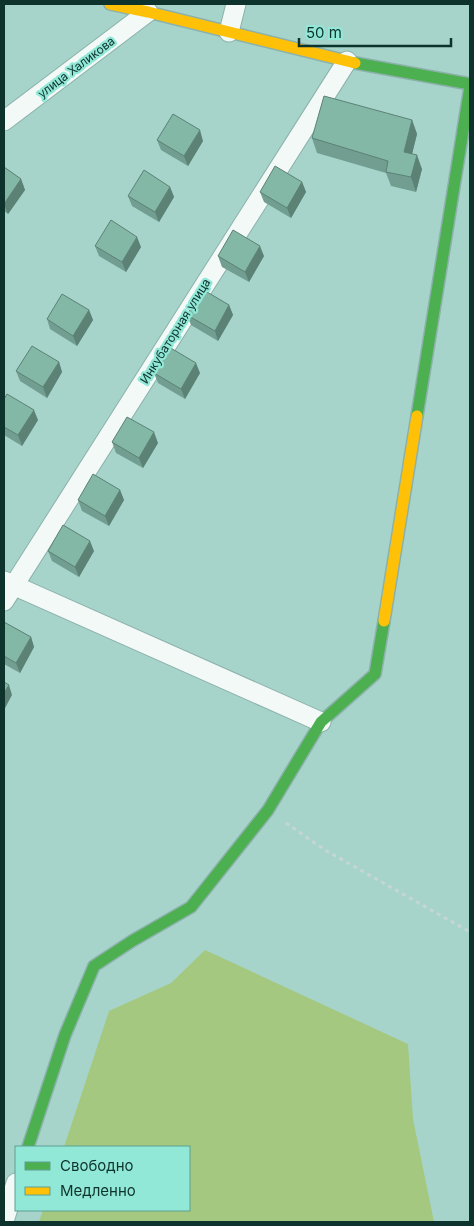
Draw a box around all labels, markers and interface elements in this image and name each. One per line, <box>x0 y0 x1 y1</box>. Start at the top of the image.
scale bar <box>299 15 452 47</box>
text: 50 m <box>306 23 342 42</box>
street label: улица Халикова <box>34 33 118 101</box>
street label: Инкубаторная улица <box>137 276 213 386</box>
legend <box>15 1146 190 1211</box>
text: Свободно <box>60 1156 134 1175</box>
text: Медленно <box>60 1181 136 1200</box>

